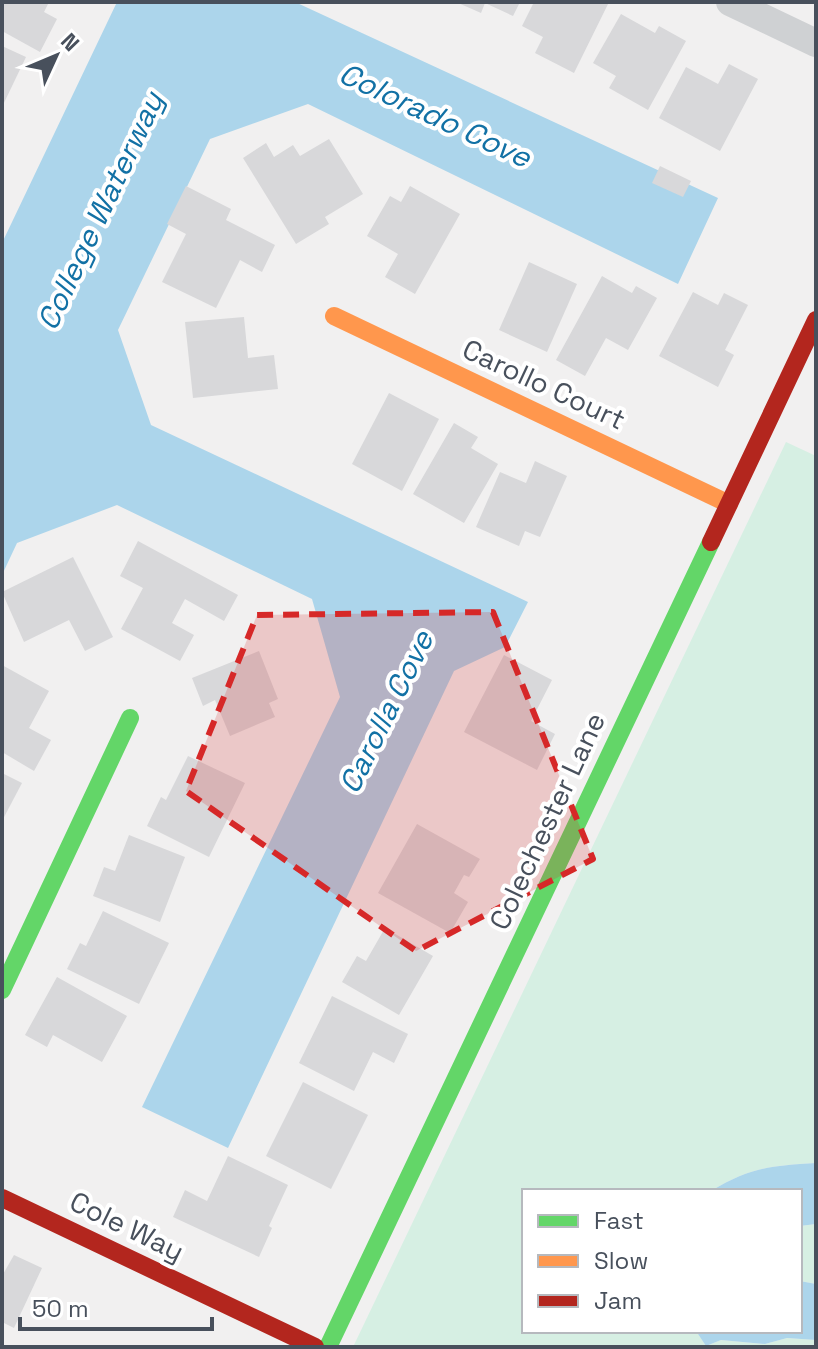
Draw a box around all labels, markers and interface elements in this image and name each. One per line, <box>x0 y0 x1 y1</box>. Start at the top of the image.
north arrow <box>16 16 96 96</box>
text: N <box>55 27 86 57</box>
water label: Colorado Cove <box>333 53 538 177</box>
water label: College Waterway <box>28 84 173 336</box>
street label: Carollo Court <box>457 331 631 437</box>
water label: Carolla Cove <box>330 623 443 800</box>
street label: Colechester Lane <box>481 707 613 935</box>
street label: Cole Way <box>64 1183 190 1269</box>
legend <box>522 1189 802 1333</box>
text: Fast <box>594 1205 644 1236</box>
text: Slow <box>594 1245 648 1276</box>
scale bar <box>20 1281 212 1331</box>
text: Jam <box>594 1285 642 1316</box>
text: 50 m <box>32 1293 89 1324</box>

